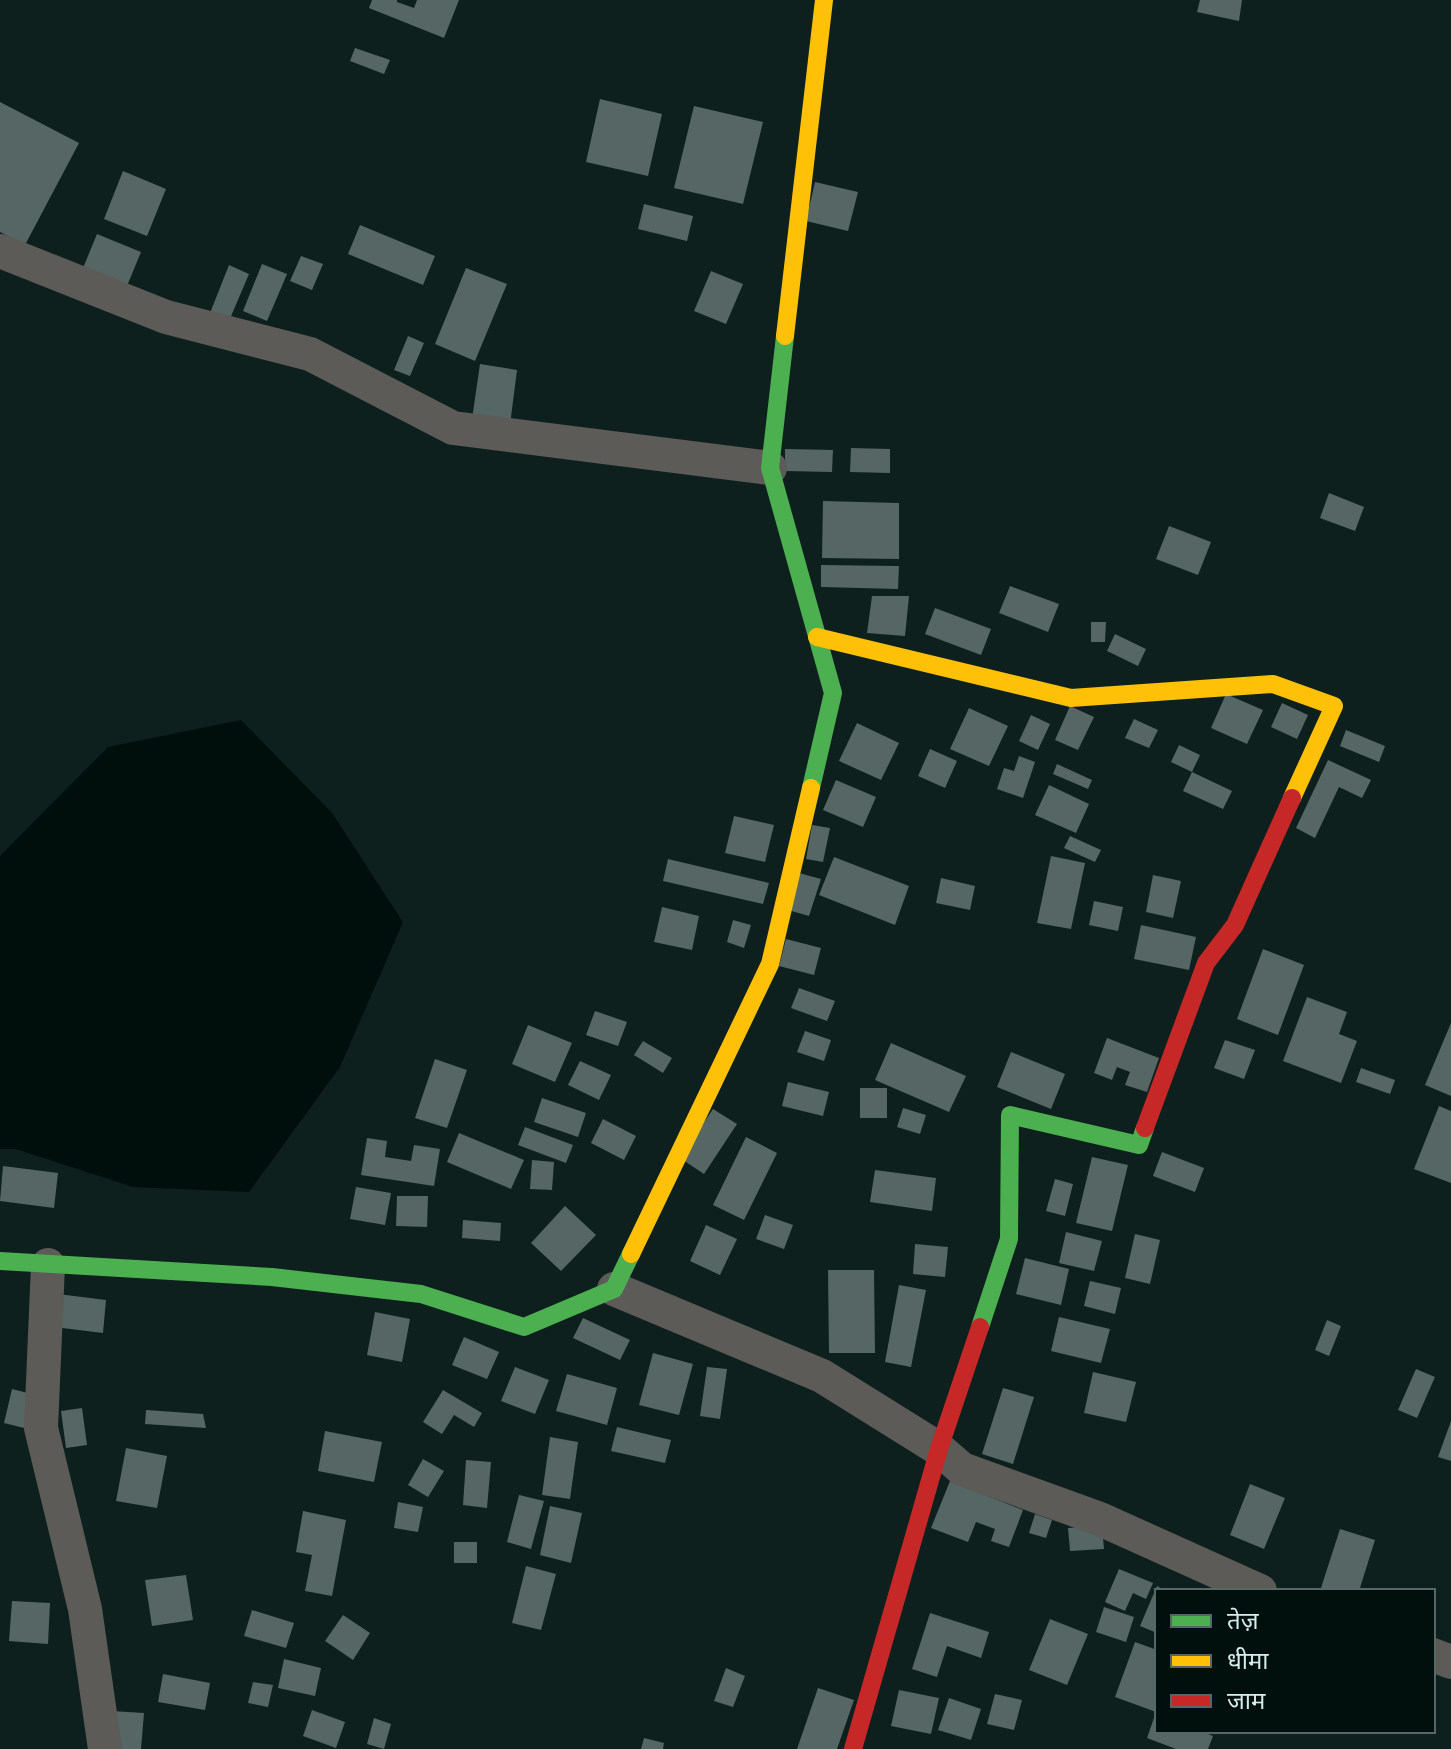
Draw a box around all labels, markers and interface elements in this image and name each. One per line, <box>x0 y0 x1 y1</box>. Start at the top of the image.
legend <box>1155 1589 1435 1733</box>
text: तेज़ <box>1227 1605 1260 1636</box>
text: धीमा <box>1227 1645 1269 1676</box>
text: जाम <box>1227 1685 1266 1716</box>

